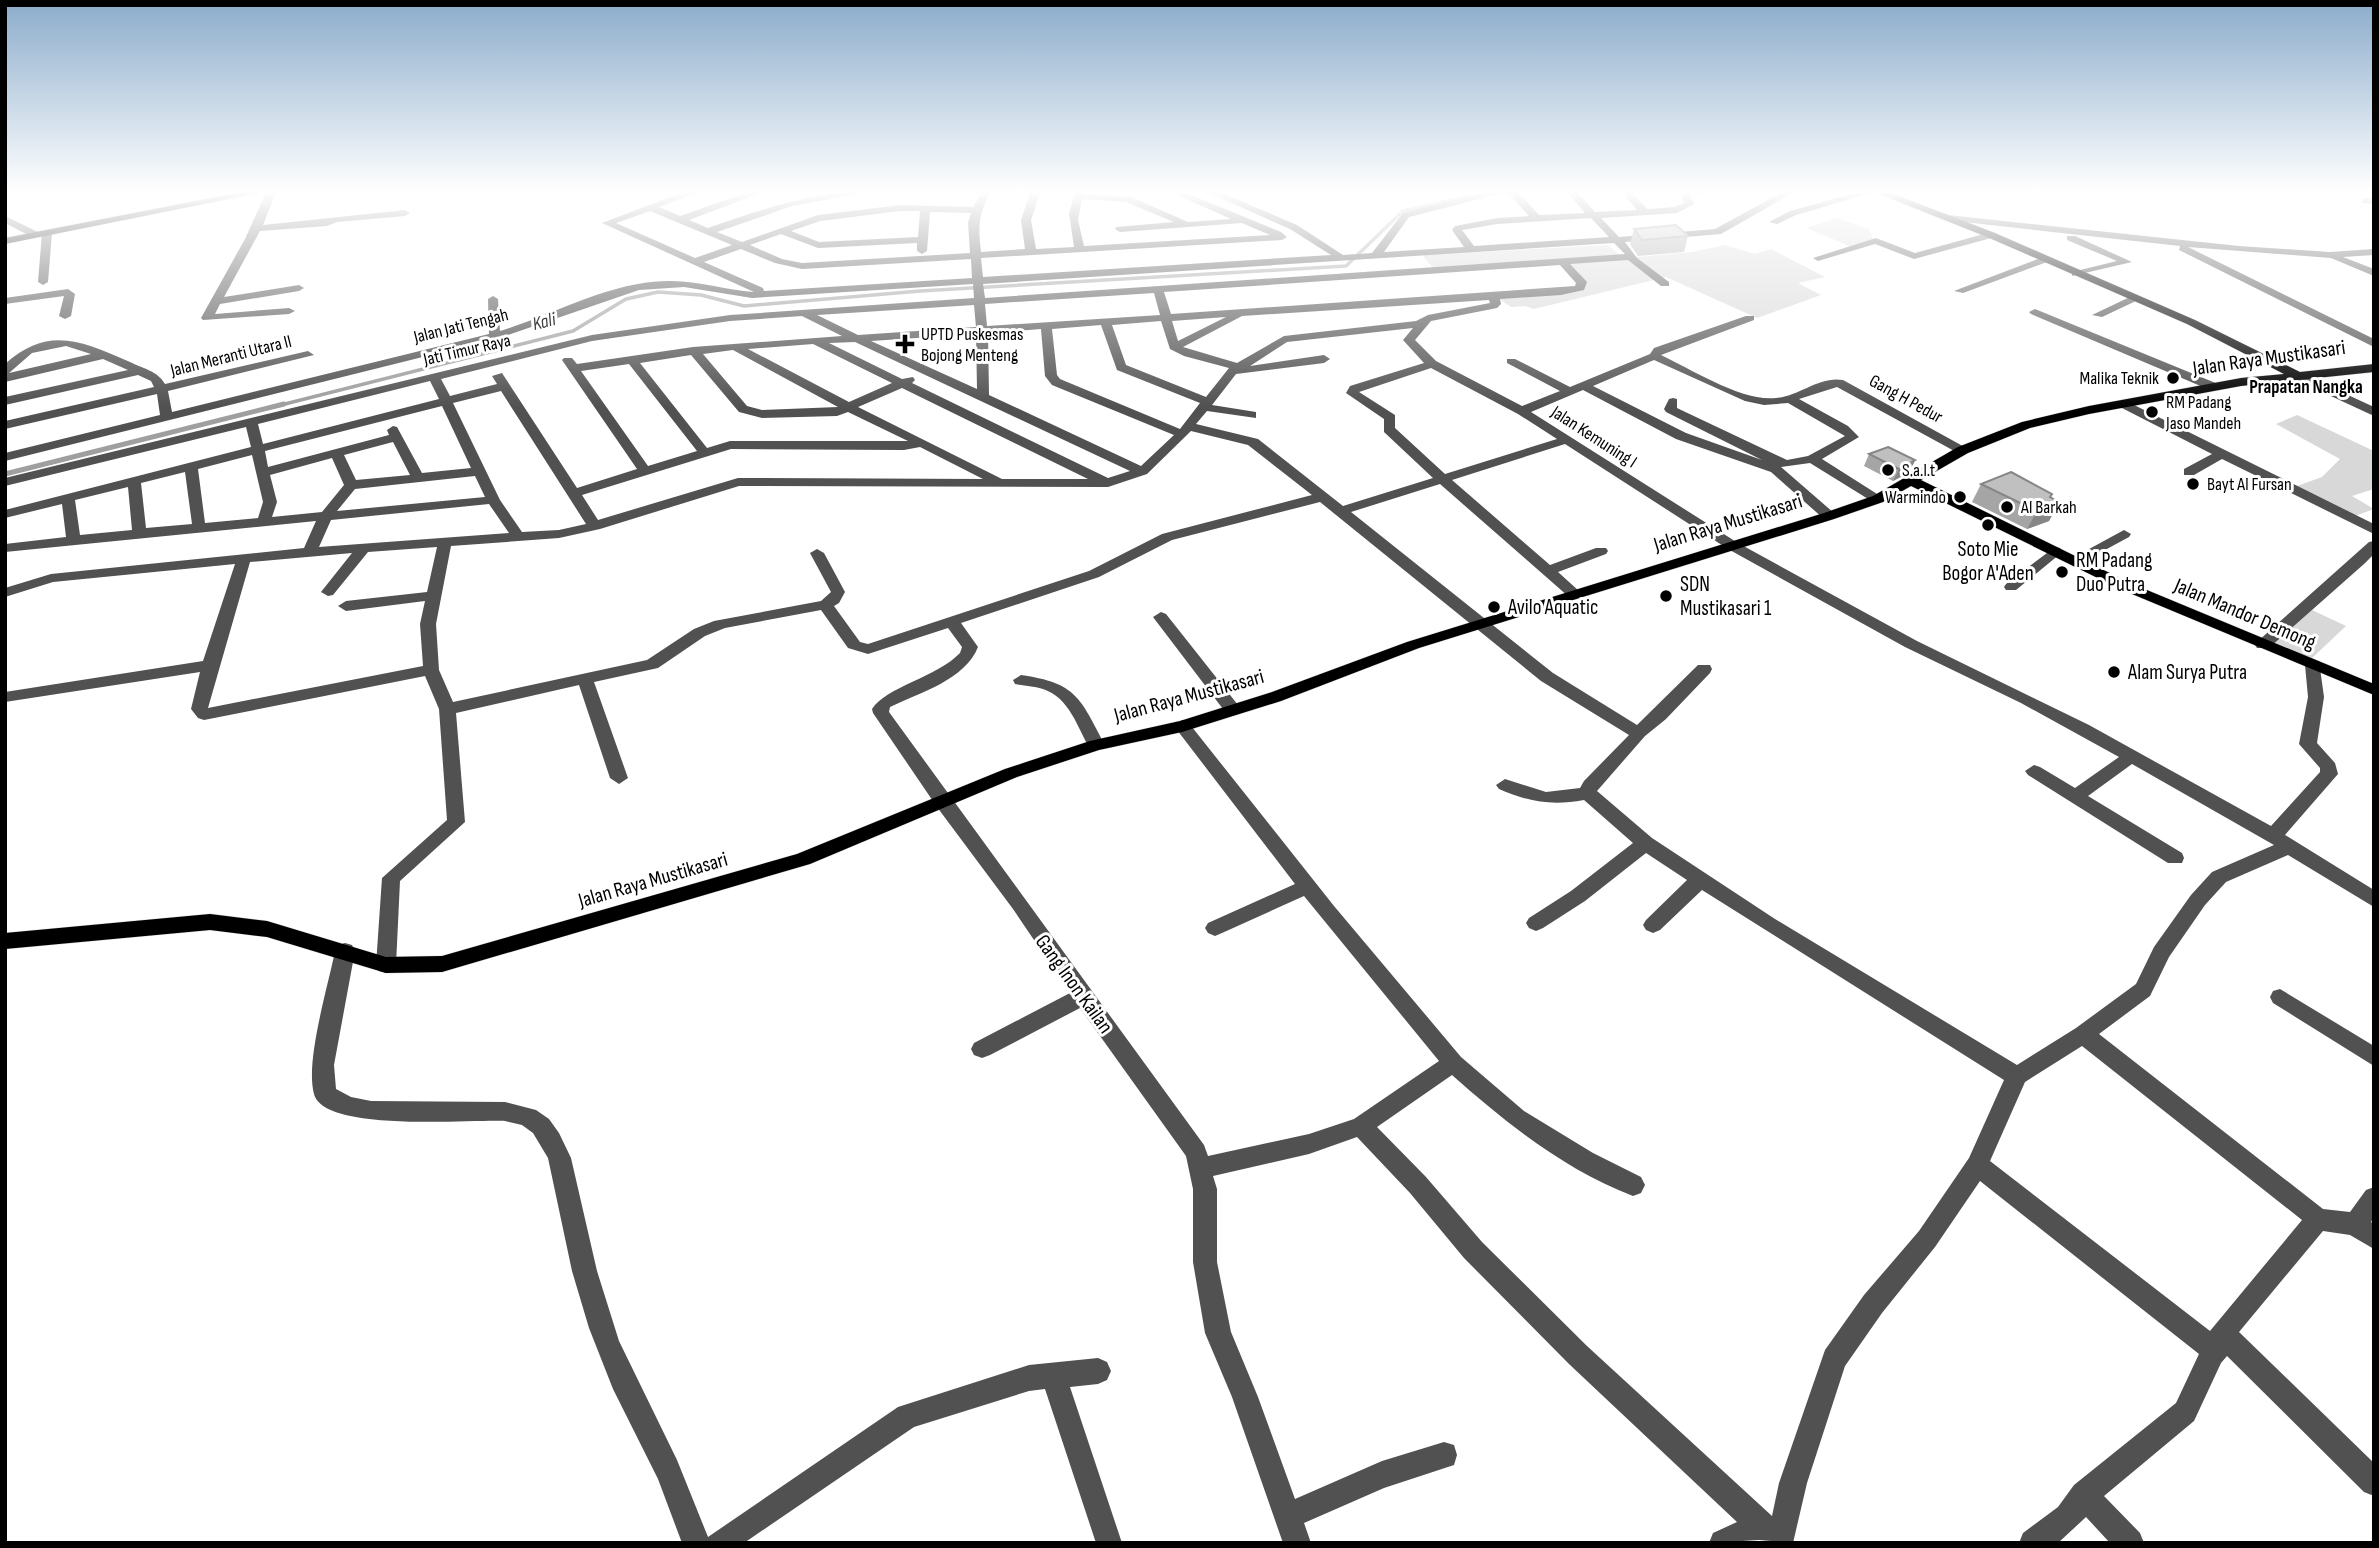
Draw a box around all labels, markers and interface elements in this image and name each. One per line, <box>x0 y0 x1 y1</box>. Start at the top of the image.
street label: Jalan Jati Tengah <box>411 304 510 348</box>
water label: Kali <box>530 308 559 336</box>
place label: UPTD Puskesmas Bojong Menteng <box>921 324 1023 366</box>
street label: Jati Timur Raya <box>421 330 513 370</box>
street label: Jalan Meranti Utara II <box>167 331 294 381</box>
marker: UPTD Puskesmas Bojong Menteng <box>895 334 915 354</box>
street label: Jalan Raya Mustikasari <box>2190 335 2347 381</box>
place label: Malika Teknik <box>2079 368 2159 389</box>
street label: Gang H Pedur <box>1866 370 1946 428</box>
marker: Malika Teknik <box>2165 370 2181 386</box>
district label: Prapatan Nangka <box>2249 376 2363 399</box>
place label: RM Padang Jaso Mandeh <box>2165 392 2241 434</box>
street label: Jalan Kemuning I <box>1546 401 1641 473</box>
marker: RM Padang Jaso Mandeh <box>2144 404 2160 420</box>
place label: S.a.l.t <box>1902 460 1936 481</box>
marker: S.a.l.t <box>1880 462 1896 478</box>
place label: Bayt Al Fursan <box>2207 474 2292 495</box>
marker: Bayt Al Fursan <box>2185 476 2201 492</box>
place label: Warmindo <box>1885 487 1946 508</box>
street label: Jalan Raya Mustikasari <box>1650 489 1805 558</box>
marker: Warmindo <box>1952 489 1968 505</box>
place label: Al Barkah <box>2020 497 2077 518</box>
marker: Al Barkah <box>1999 499 2015 515</box>
marker: Soto Mie Bogor A'Aden <box>1980 517 1996 533</box>
place label: Soto Mie Bogor A'Aden <box>1942 537 2034 586</box>
place label: RM Padang Duo Putra <box>2076 548 2152 597</box>
marker: RM Padang Duo Putra <box>2054 564 2070 580</box>
place label: SDN Mustikasari 1 <box>1680 572 1772 621</box>
street label: Jalan Mandor Demong <box>2169 573 2320 655</box>
marker: SDN Mustikasari 1 <box>1658 588 1674 604</box>
place label: Avilo Aquatic <box>1507 595 1598 620</box>
marker: Avilo Aquatic <box>1486 599 1502 615</box>
place label: Alam Surya Putra <box>2127 660 2247 685</box>
street label: Jalan Raya Mustikasari <box>1110 664 1267 728</box>
marker: Alam Surya Putra <box>2106 664 2122 680</box>
street label: Jalan Raya Mustikasari <box>575 847 730 914</box>
street label: Gang Inon Kailan <box>1030 930 1118 1038</box>

